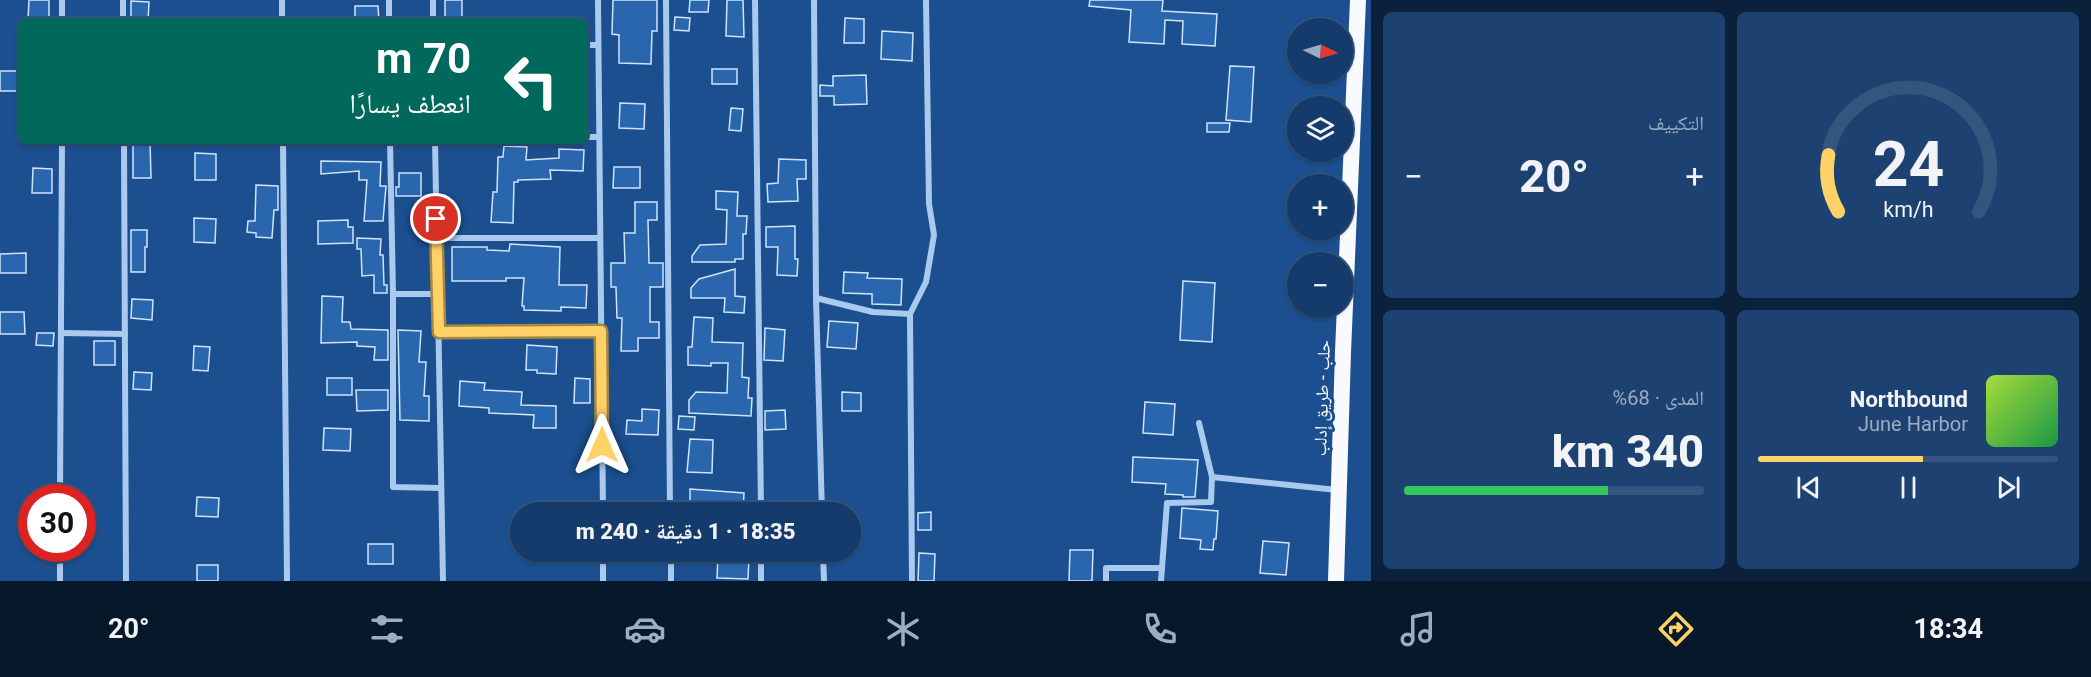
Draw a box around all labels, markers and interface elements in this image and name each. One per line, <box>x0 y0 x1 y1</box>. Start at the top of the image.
north arrow <box>1287 18 1353 84</box>
map controls <box>1287 18 1353 318</box>
text: 70 m <box>376 34 471 83</box>
icon: left <box>492 42 570 120</box>
text: انعطف يسارًا <box>349 88 471 120</box>
button: layers <box>1287 96 1353 162</box>
text: التكييف <box>1648 111 1704 135</box>
text: 24 <box>1872 128 1944 201</box>
text: 20° <box>1519 150 1589 203</box>
text: − <box>1404 157 1423 196</box>
text: + <box>1685 157 1704 196</box>
button: + <box>1287 174 1353 240</box>
pin <box>410 193 461 244</box>
text: km/h <box>1883 197 1933 222</box>
icon: arrive <box>419 202 452 235</box>
button: − <box>1287 252 1353 318</box>
street label: حلب - طريق إدلب <box>1309 340 1336 456</box>
text: المدى · 68% <box>1613 386 1704 410</box>
text: Northbound <box>1850 387 1968 412</box>
text: June Harbor <box>1858 412 1968 436</box>
position arrow <box>570 413 634 477</box>
text: 340 km <box>1552 425 1704 478</box>
icon: previous <box>1792 471 1825 504</box>
icon: pause <box>1892 471 1925 504</box>
icon: next <box>1992 471 2025 504</box>
speed limit sign: 30 <box>18 484 96 562</box>
text: 18:35 · 1 دقيقة · 240 m <box>576 519 795 544</box>
icon: filters <box>366 608 408 650</box>
icon: car <box>624 608 666 650</box>
icon: climate <box>882 608 924 650</box>
icon: phone <box>1139 608 1181 650</box>
icon: music <box>1397 608 1439 650</box>
icon: directions <box>1655 608 1697 650</box>
text: 20° <box>108 613 150 645</box>
text: 18:34 <box>1913 613 1983 645</box>

